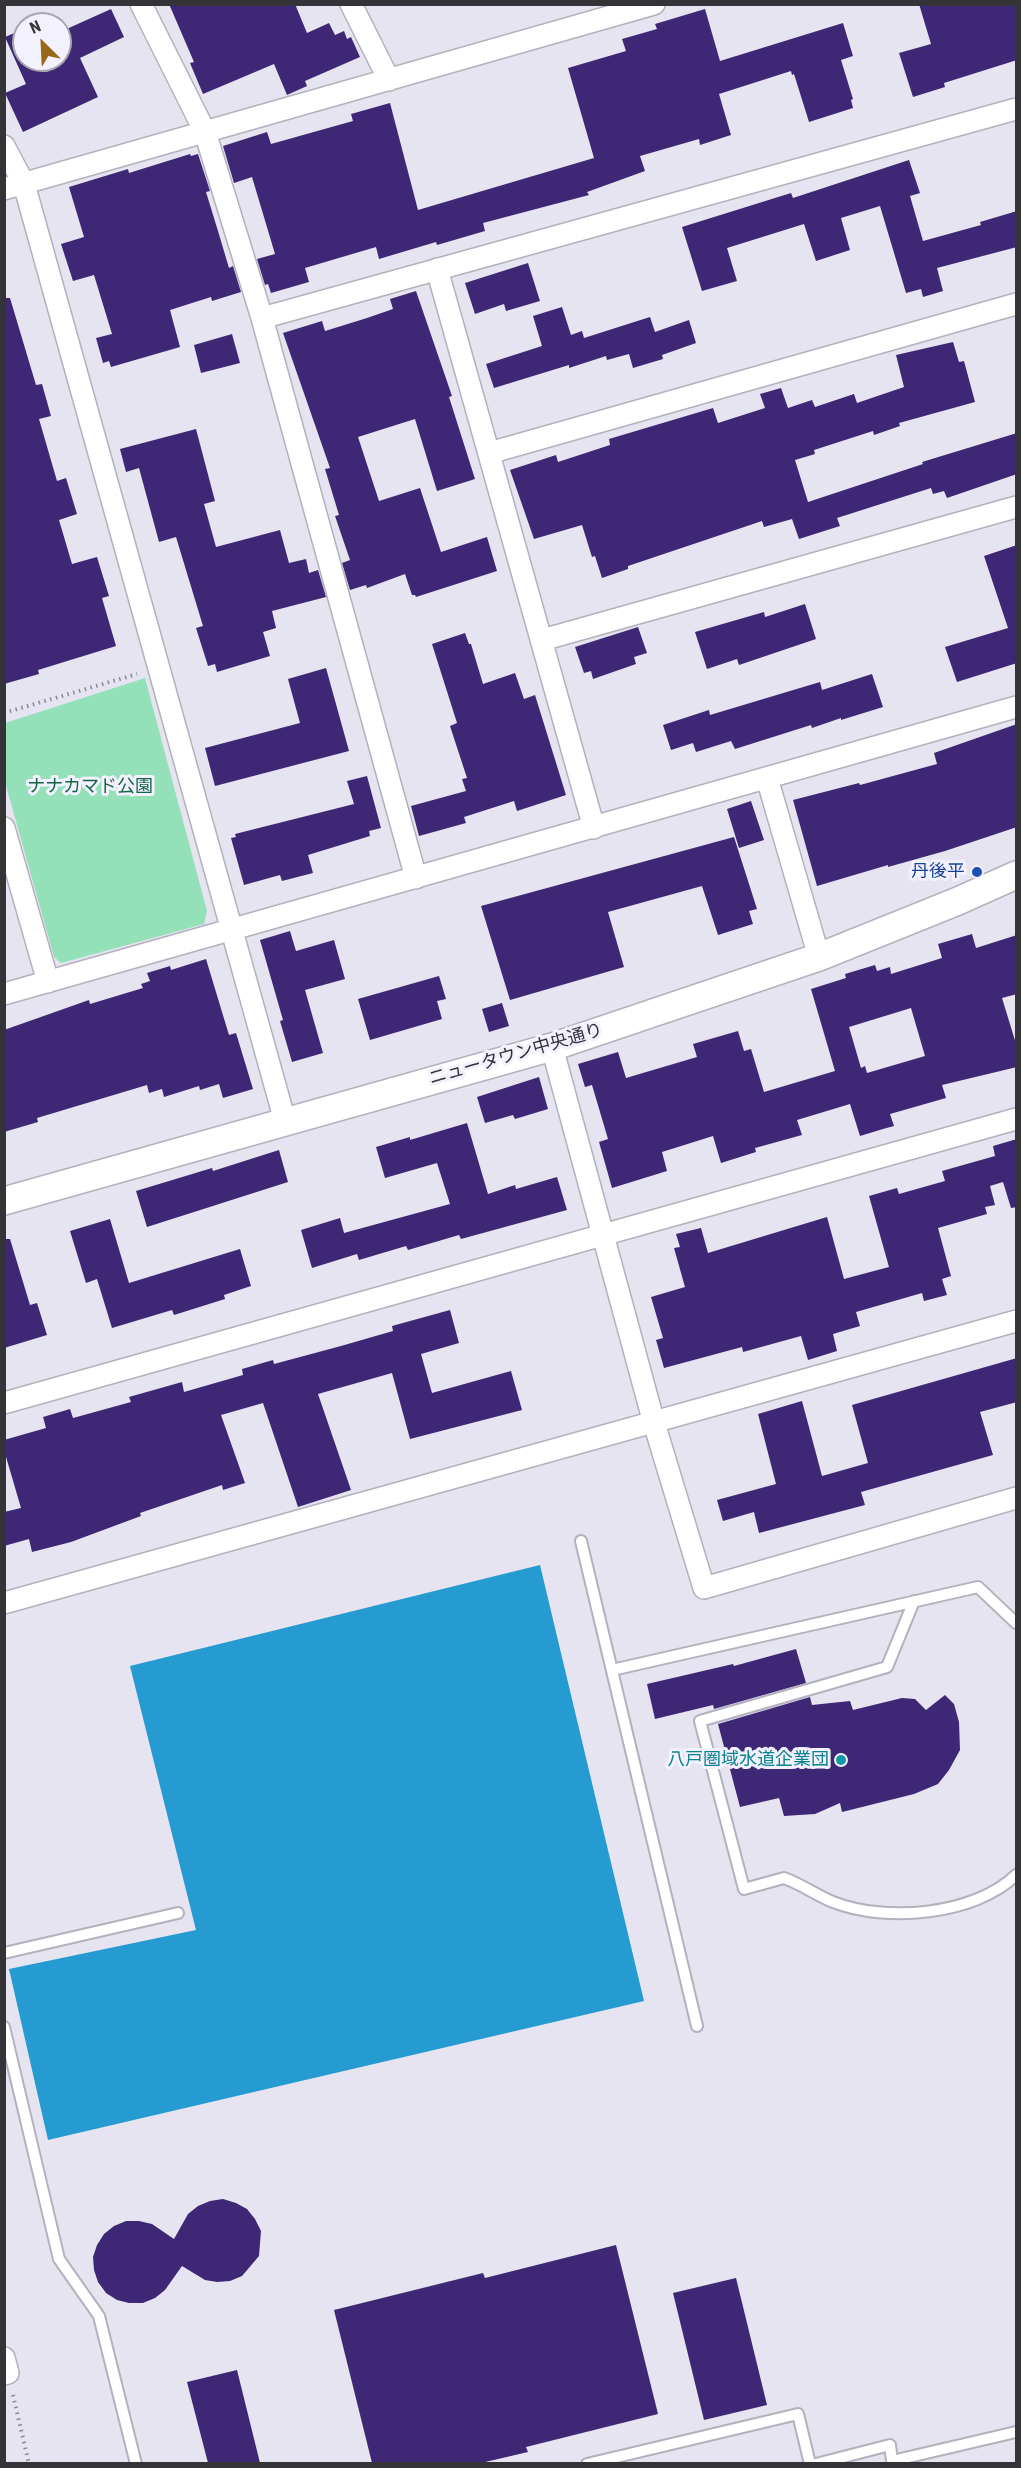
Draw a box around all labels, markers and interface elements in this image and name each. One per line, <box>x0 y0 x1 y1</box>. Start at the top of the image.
north arrow <box>12 12 72 72</box>
text: N <box>27 16 44 38</box>
park label: ナナカマド公園 <box>27 776 153 798</box>
place label: 丹後平 <box>911 861 965 883</box>
marker: 丹後平 <box>970 865 984 879</box>
street label: ニュータウン中央通り <box>427 1020 605 1090</box>
place label: 八戸圏域水道企業団 <box>667 1749 829 1771</box>
marker: 八戸圏域水道企業団 <box>834 1753 848 1767</box>

